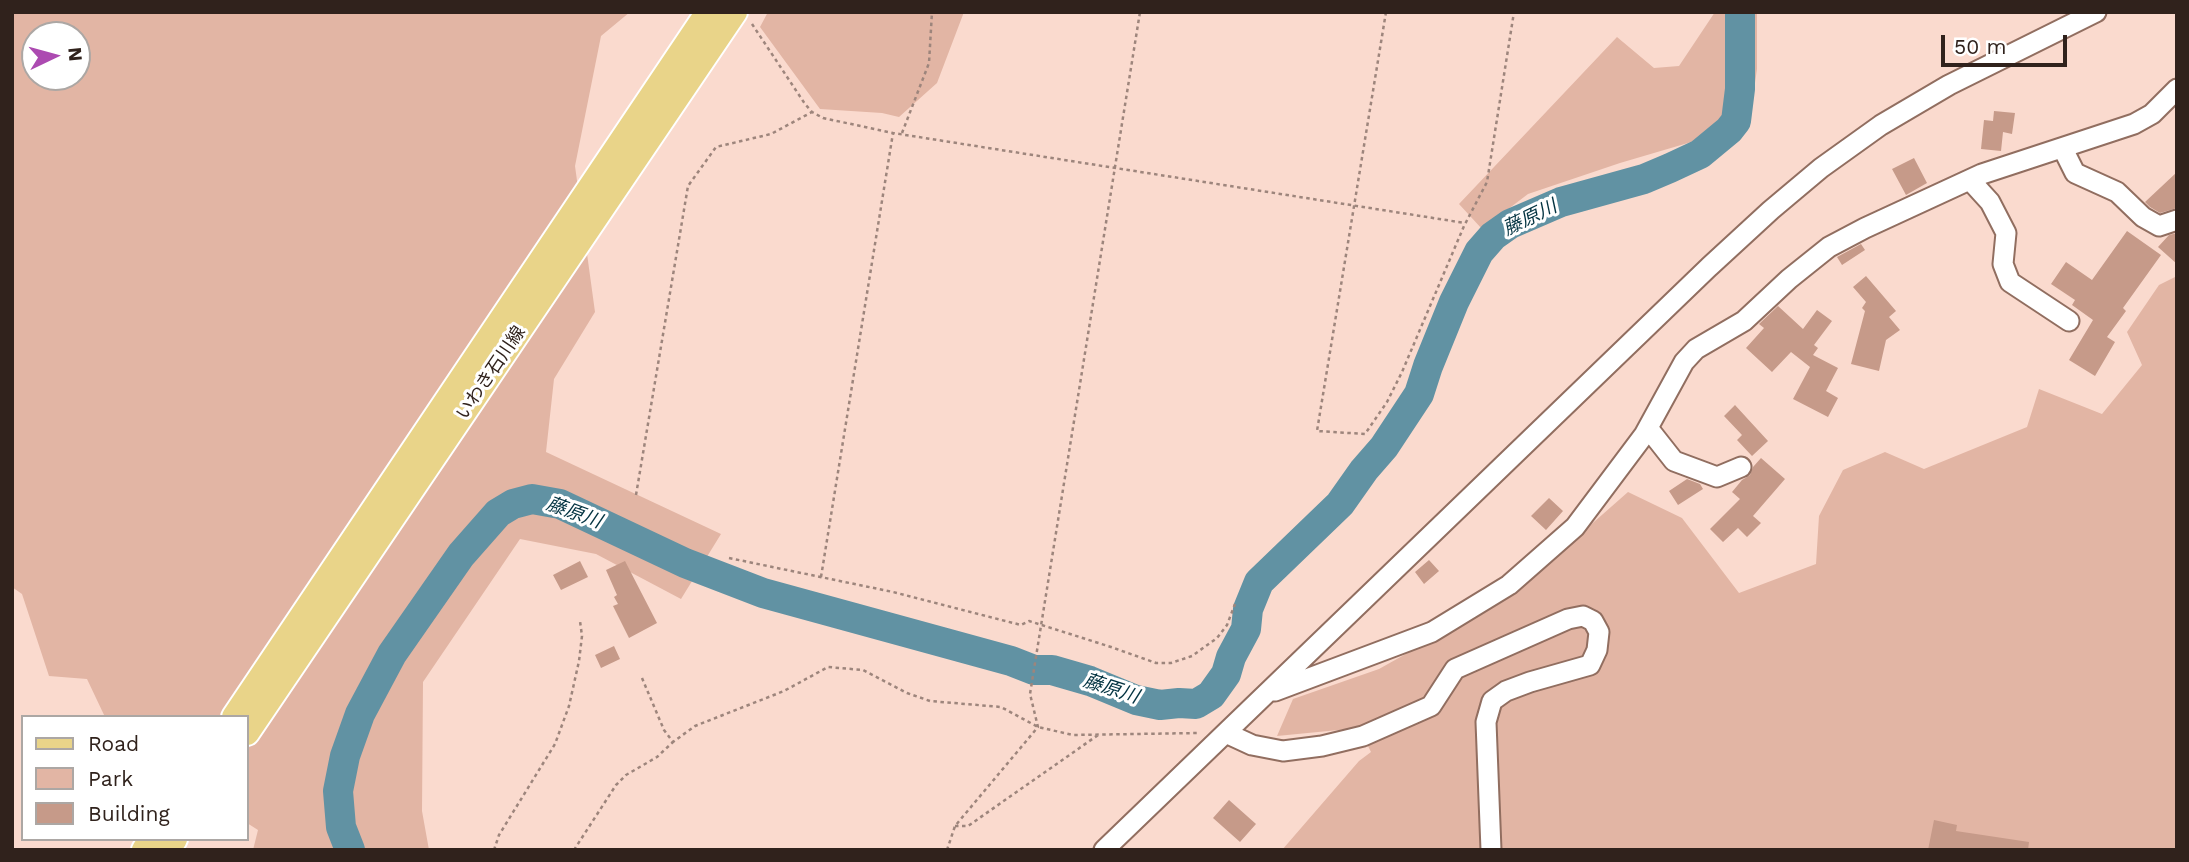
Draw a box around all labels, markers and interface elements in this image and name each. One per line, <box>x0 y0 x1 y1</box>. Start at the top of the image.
north arrow <box>21 21 91 91</box>
scale bar <box>1944 21 2070 65</box>
text: 50 m <box>1954 34 2006 59</box>
text: N <box>63 46 87 62</box>
water label: 藤原川 <box>1499 195 1561 241</box>
street label: いわき石川線 <box>452 322 530 424</box>
water label: 藤原川 <box>543 493 605 533</box>
water label: 藤原川 <box>1080 669 1142 709</box>
legend <box>21 715 248 841</box>
text: Road <box>88 731 139 756</box>
text: Park <box>88 766 133 791</box>
text: Building <box>88 801 170 826</box>

